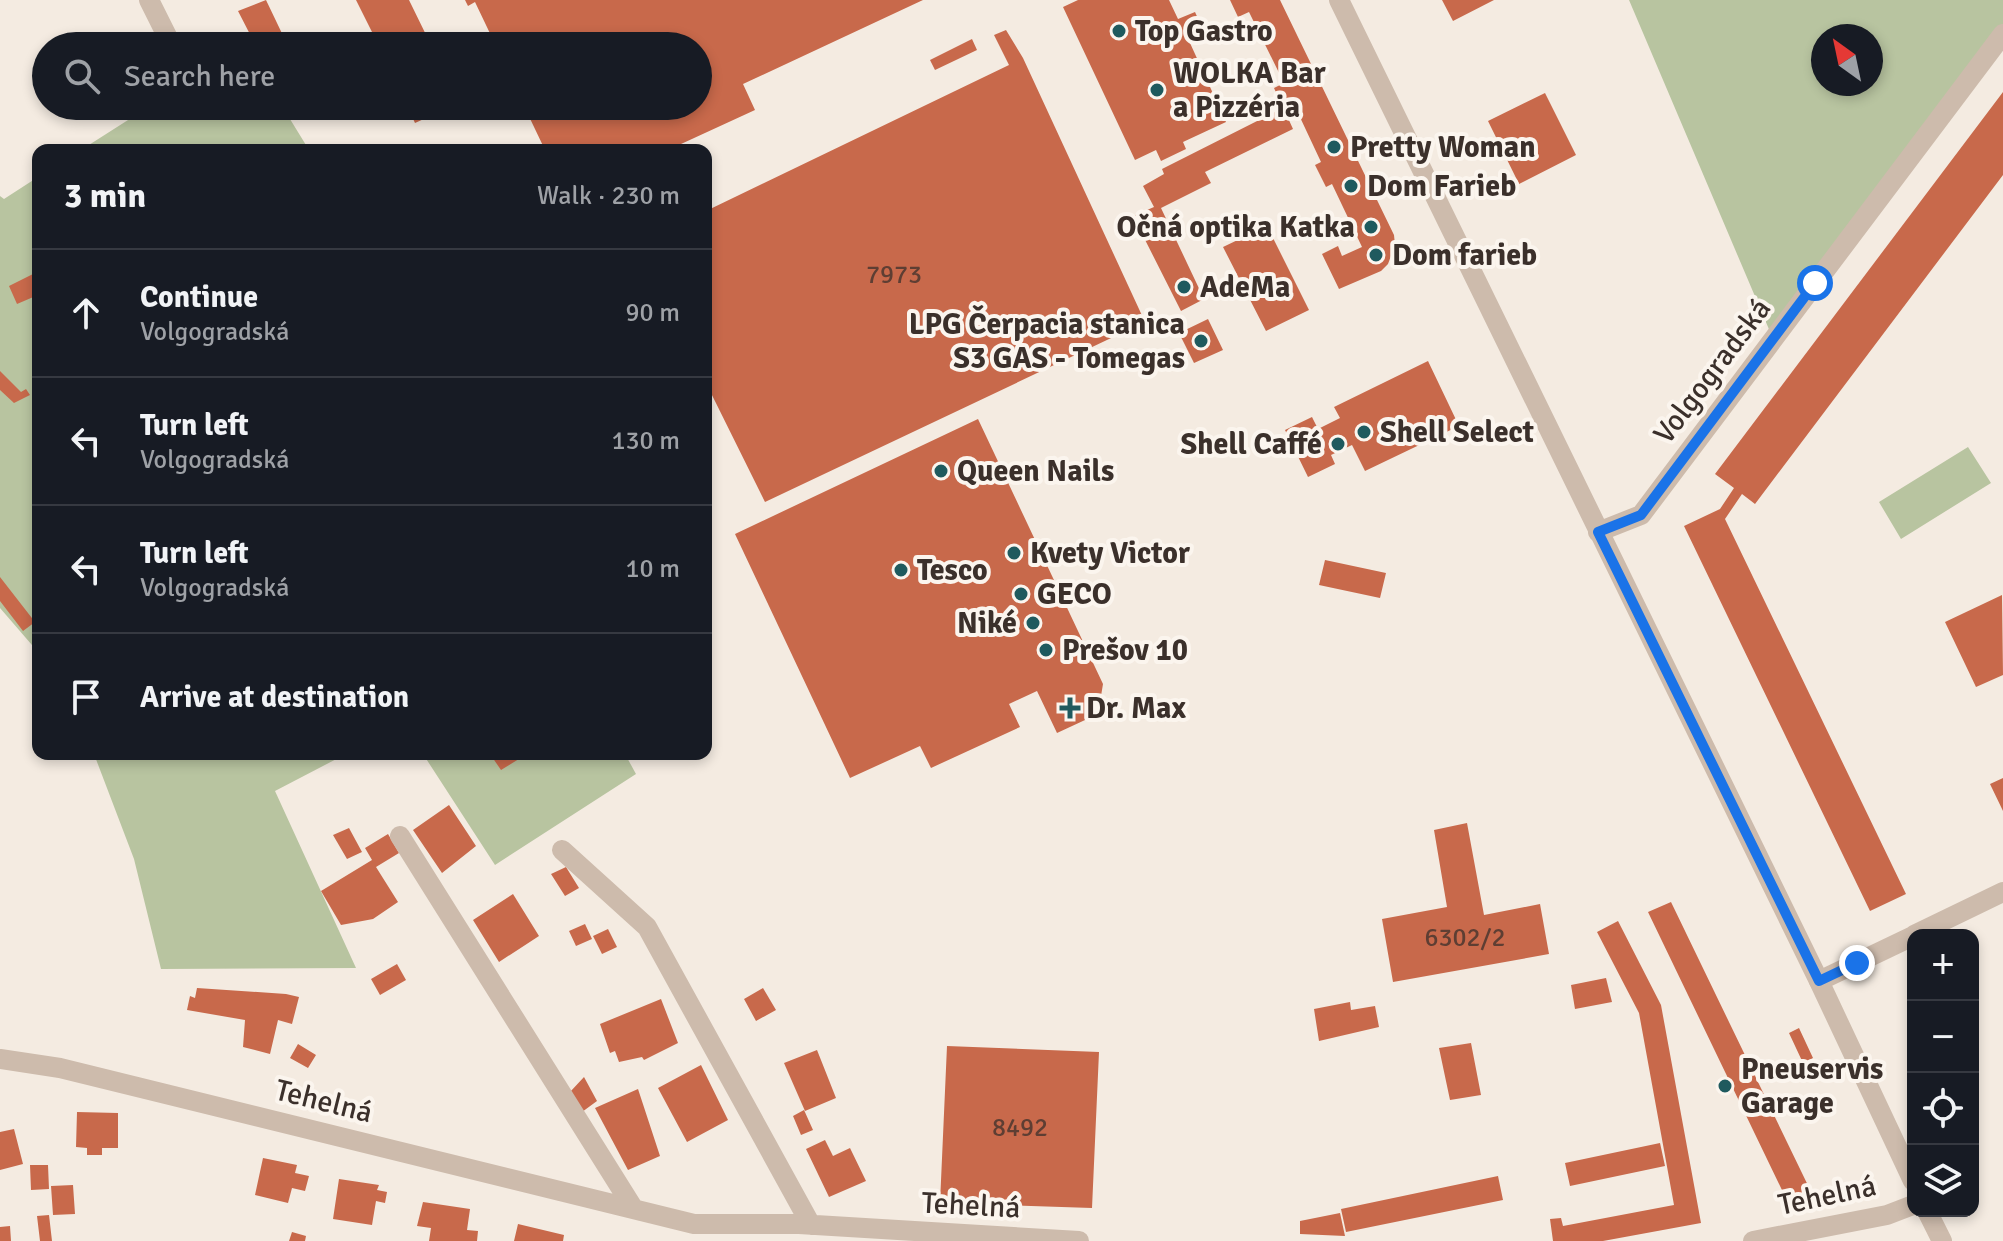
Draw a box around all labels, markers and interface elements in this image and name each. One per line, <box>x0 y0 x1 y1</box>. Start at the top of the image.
place label: Top Gastro <box>1135 13 1273 50</box>
marker: Top Gastro <box>1110 22 1128 40</box>
north arrow <box>1811 24 1883 96</box>
search box <box>32 32 712 120</box>
icon: search <box>60 54 104 98</box>
place label: WOLKA Bar a Pizzéria <box>1173 55 1326 126</box>
text: Search here <box>124 58 275 95</box>
marker: WOLKA Bar a Pizzéria <box>1148 81 1166 99</box>
place label: Pretty Woman <box>1350 129 1536 166</box>
marker: Pretty Woman <box>1325 138 1343 156</box>
place label: Dom Farieb <box>1367 168 1516 205</box>
text: 3 min <box>64 175 146 217</box>
marker: Dom Farieb <box>1342 177 1360 195</box>
text: Walk · 230 m <box>537 180 680 212</box>
place label: Očná optika Katka <box>1117 209 1355 246</box>
marker: Očná optika Katka <box>1362 218 1380 236</box>
place label: Dom farieb <box>1392 237 1537 274</box>
marker: Dom farieb <box>1367 246 1385 264</box>
house number: 7973 <box>866 259 922 291</box>
route start <box>1797 265 1833 301</box>
place label: AdeMa <box>1200 269 1290 306</box>
marker: AdeMa <box>1175 278 1193 296</box>
text: Continue <box>140 279 258 316</box>
icon: ahead <box>64 291 108 335</box>
street label: Volgogradská <box>1646 291 1779 451</box>
text: 90 m <box>625 297 680 329</box>
place label: LPG Čerpacia stanica S3 GAS - Tomegas <box>909 304 1185 377</box>
text: Volgogradská <box>140 316 289 348</box>
marker: LPG Čerpacia stanica S3 GAS - Tomegas <box>1192 332 1210 350</box>
text: Turn left <box>140 407 249 444</box>
place label: Shell Select <box>1380 414 1534 451</box>
icon: left <box>64 419 108 463</box>
marker: Shell Select <box>1355 423 1373 441</box>
text: 130 m <box>611 425 680 457</box>
place label: Shell Caffé <box>1181 426 1322 463</box>
marker: Shell Caffé <box>1329 435 1347 453</box>
text: Volgogradská <box>140 444 289 476</box>
place label: Queen Nails <box>957 453 1114 490</box>
marker: Queen Nails <box>932 462 950 480</box>
text: Turn left <box>140 535 249 572</box>
place label: Kvety Victor <box>1030 535 1190 572</box>
marker: Kvety Victor <box>1005 544 1023 562</box>
icon: left <box>64 547 108 591</box>
place label: Tesco <box>917 552 988 589</box>
text: 10 m <box>625 553 680 585</box>
marker: Tesco <box>892 561 910 579</box>
text: Volgogradská <box>140 572 289 604</box>
place label: GECO <box>1037 576 1112 613</box>
marker: GECO <box>1012 585 1030 603</box>
place label: Niké <box>957 605 1017 642</box>
marker: Niké <box>1024 614 1042 632</box>
place label: Prešov 10 <box>1062 632 1188 669</box>
marker: Prešov 10 <box>1037 641 1055 659</box>
icon: arrive <box>64 675 108 719</box>
text: Arrive at destination <box>140 679 409 716</box>
place label: Dr. Max <box>1086 690 1186 727</box>
marker: Dr. Max <box>1061 699 1079 717</box>
house number: 6302/2 <box>1424 922 1506 954</box>
map controls <box>1907 929 1979 1217</box>
button: + <box>1907 929 1979 1001</box>
route end <box>1839 945 1875 981</box>
button: − <box>1907 1001 1979 1073</box>
place label: Pneuservis Garage <box>1741 1051 1883 1122</box>
street label: Tehelná <box>271 1072 376 1131</box>
button: locate <box>1907 1073 1979 1145</box>
marker: Pneuservis Garage <box>1716 1077 1734 1095</box>
house number: 8492 <box>992 1112 1048 1144</box>
button: layers <box>1907 1145 1979 1217</box>
street label: Tehelná <box>1775 1167 1879 1224</box>
street label: Tehelná <box>921 1184 1021 1227</box>

